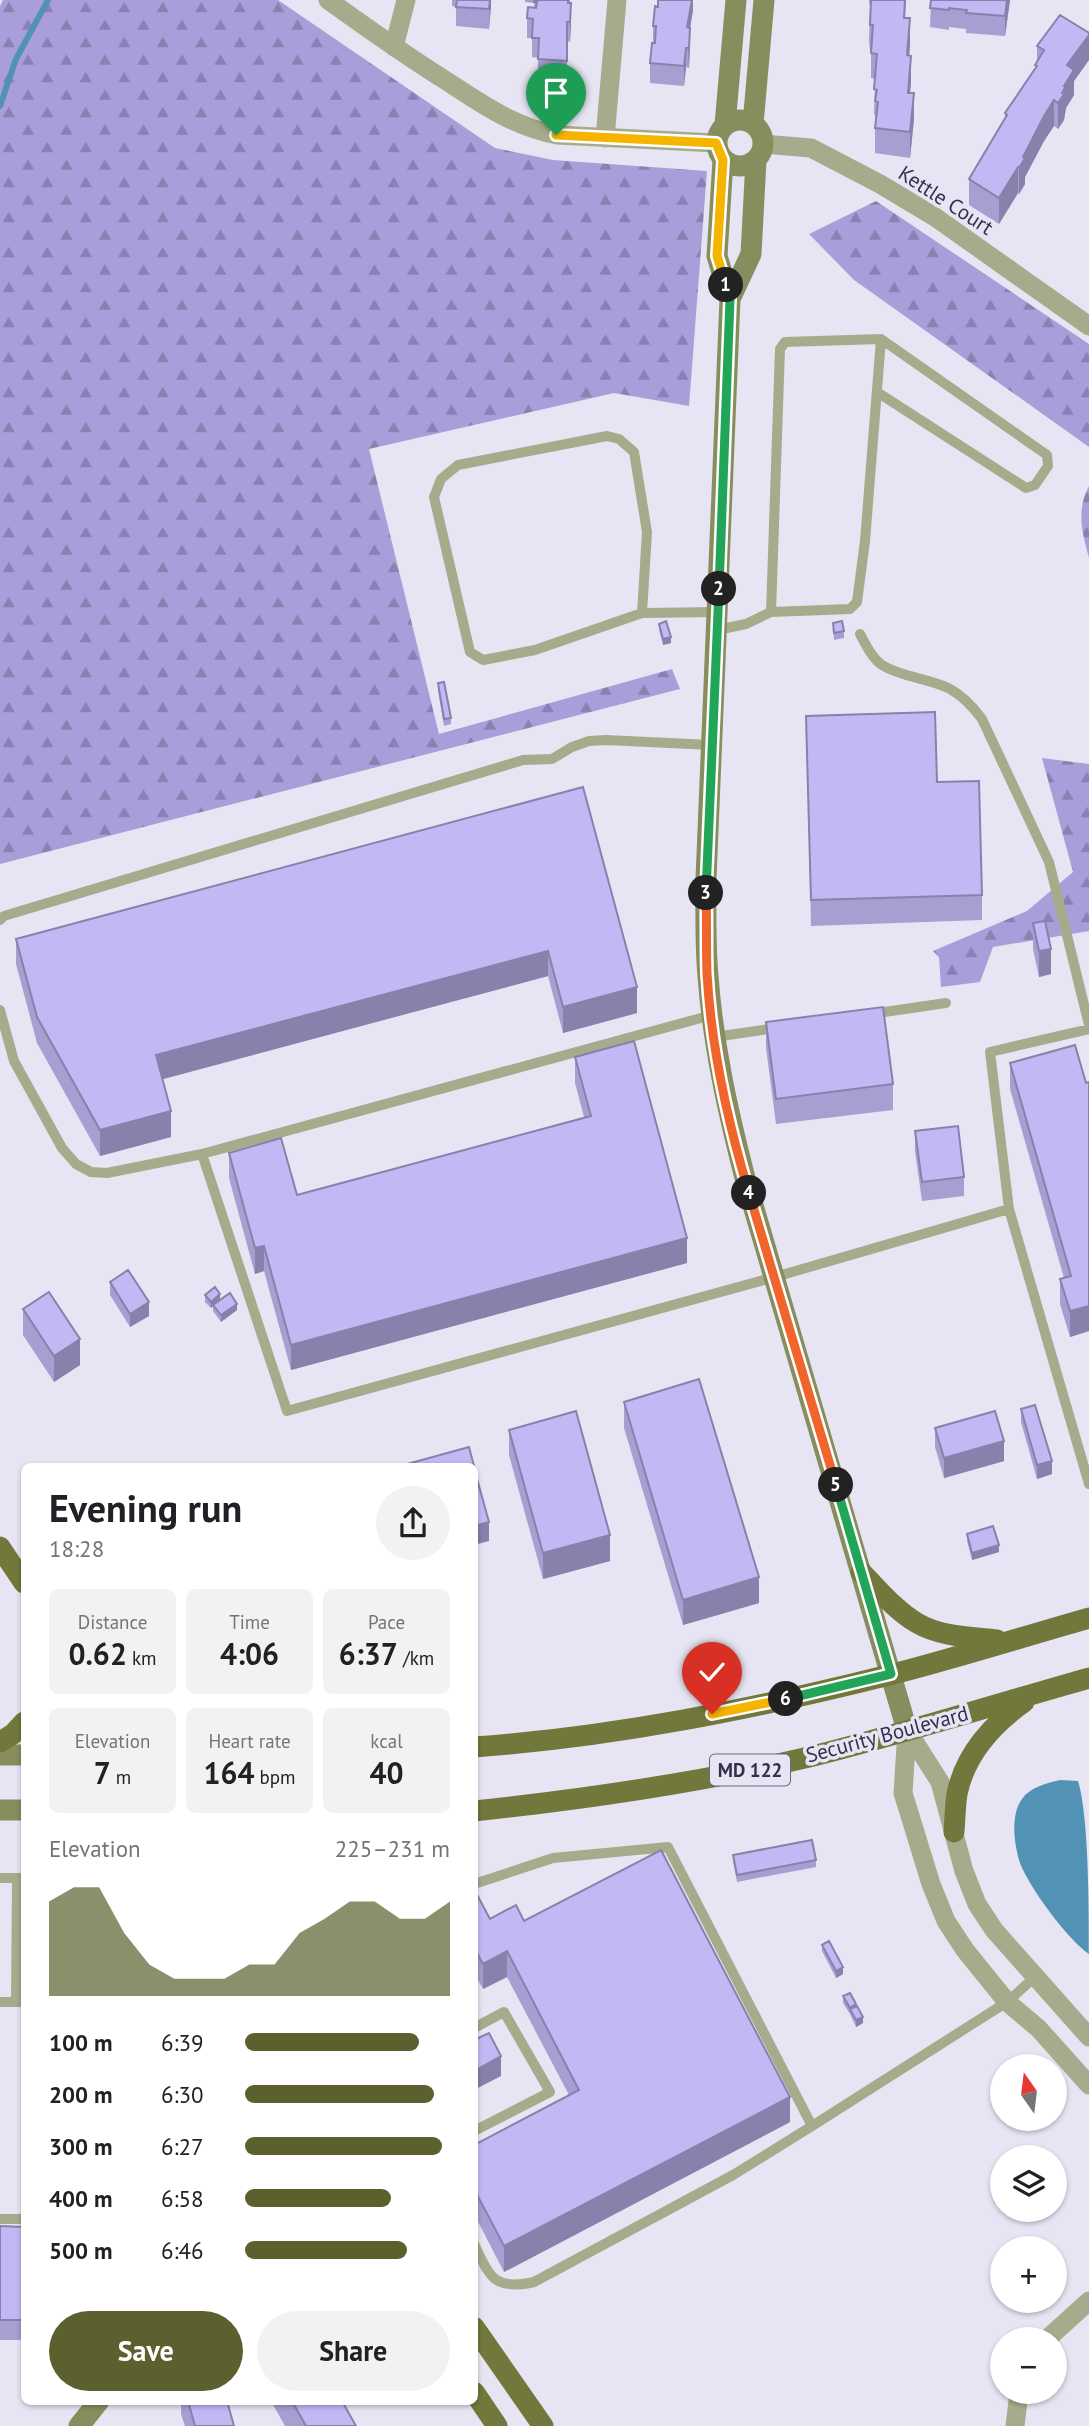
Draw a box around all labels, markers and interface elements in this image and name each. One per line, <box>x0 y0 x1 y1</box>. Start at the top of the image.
pin <box>526 63 586 135</box>
icon: arrive <box>537 74 575 112</box>
street label: Kettle Court <box>893 159 999 241</box>
pin: 1 <box>708 268 744 302</box>
text: 1 <box>720 272 731 296</box>
pin: 2 <box>702 572 736 606</box>
text: 2 <box>713 576 724 600</box>
pin: 3 <box>688 876 724 910</box>
text: 3 <box>700 880 711 904</box>
pin: 4 <box>732 1176 766 1210</box>
text: 4 <box>743 1180 754 1204</box>
pin: 5 <box>818 1468 854 1502</box>
text: 5 <box>830 1472 841 1496</box>
text: Evening run <box>49 1483 242 1532</box>
button: share <box>376 1486 450 1560</box>
text: 18:28 <box>49 1534 104 1563</box>
text: Distance <box>78 1610 147 1634</box>
text: Time <box>229 1610 270 1634</box>
text: Pace <box>368 1610 405 1634</box>
text: 0.62 <box>68 1634 127 1673</box>
text: 4:06 <box>220 1634 279 1673</box>
text: 6:37 <box>339 1634 398 1673</box>
pin <box>682 1642 742 1714</box>
text: km <box>127 1646 157 1670</box>
text: /km <box>398 1646 434 1670</box>
icon: check <box>693 1653 731 1691</box>
pin: 6 <box>768 1682 804 1716</box>
text: 6 <box>780 1686 791 1710</box>
street label: Security Boulevard <box>803 1699 971 1769</box>
text: Elevation <box>75 1729 150 1753</box>
text: Heart rate <box>208 1729 291 1753</box>
text: kcal <box>370 1729 403 1753</box>
text: 7 <box>94 1753 111 1792</box>
text: 164 <box>203 1753 254 1792</box>
text: 40 <box>369 1753 404 1792</box>
road number: MD 122 <box>710 1754 790 1786</box>
text: m <box>111 1765 131 1789</box>
text: bpm <box>254 1765 296 1789</box>
text: Elevation <box>49 1834 141 1863</box>
text: 225–231 m <box>335 1834 450 1863</box>
text: 100 m <box>49 2028 112 2057</box>
text: 6:39 <box>161 2028 204 2057</box>
north arrow <box>990 2054 1068 2132</box>
map controls <box>990 2054 1067 2404</box>
text: 200 m <box>49 2080 112 2109</box>
text: 6:30 <box>161 2080 204 2109</box>
text: 300 m <box>49 2132 112 2161</box>
text: 6:27 <box>161 2132 204 2161</box>
button: layers <box>990 2145 1067 2222</box>
text: 400 m <box>49 2184 112 2213</box>
text: 6:58 <box>161 2184 204 2213</box>
text: 500 m <box>49 2236 112 2265</box>
text: 6:46 <box>161 2236 204 2265</box>
button: + <box>990 2236 1067 2313</box>
button: Save <box>49 2311 243 2391</box>
button: Share <box>257 2311 450 2391</box>
button: − <box>990 2327 1067 2404</box>

